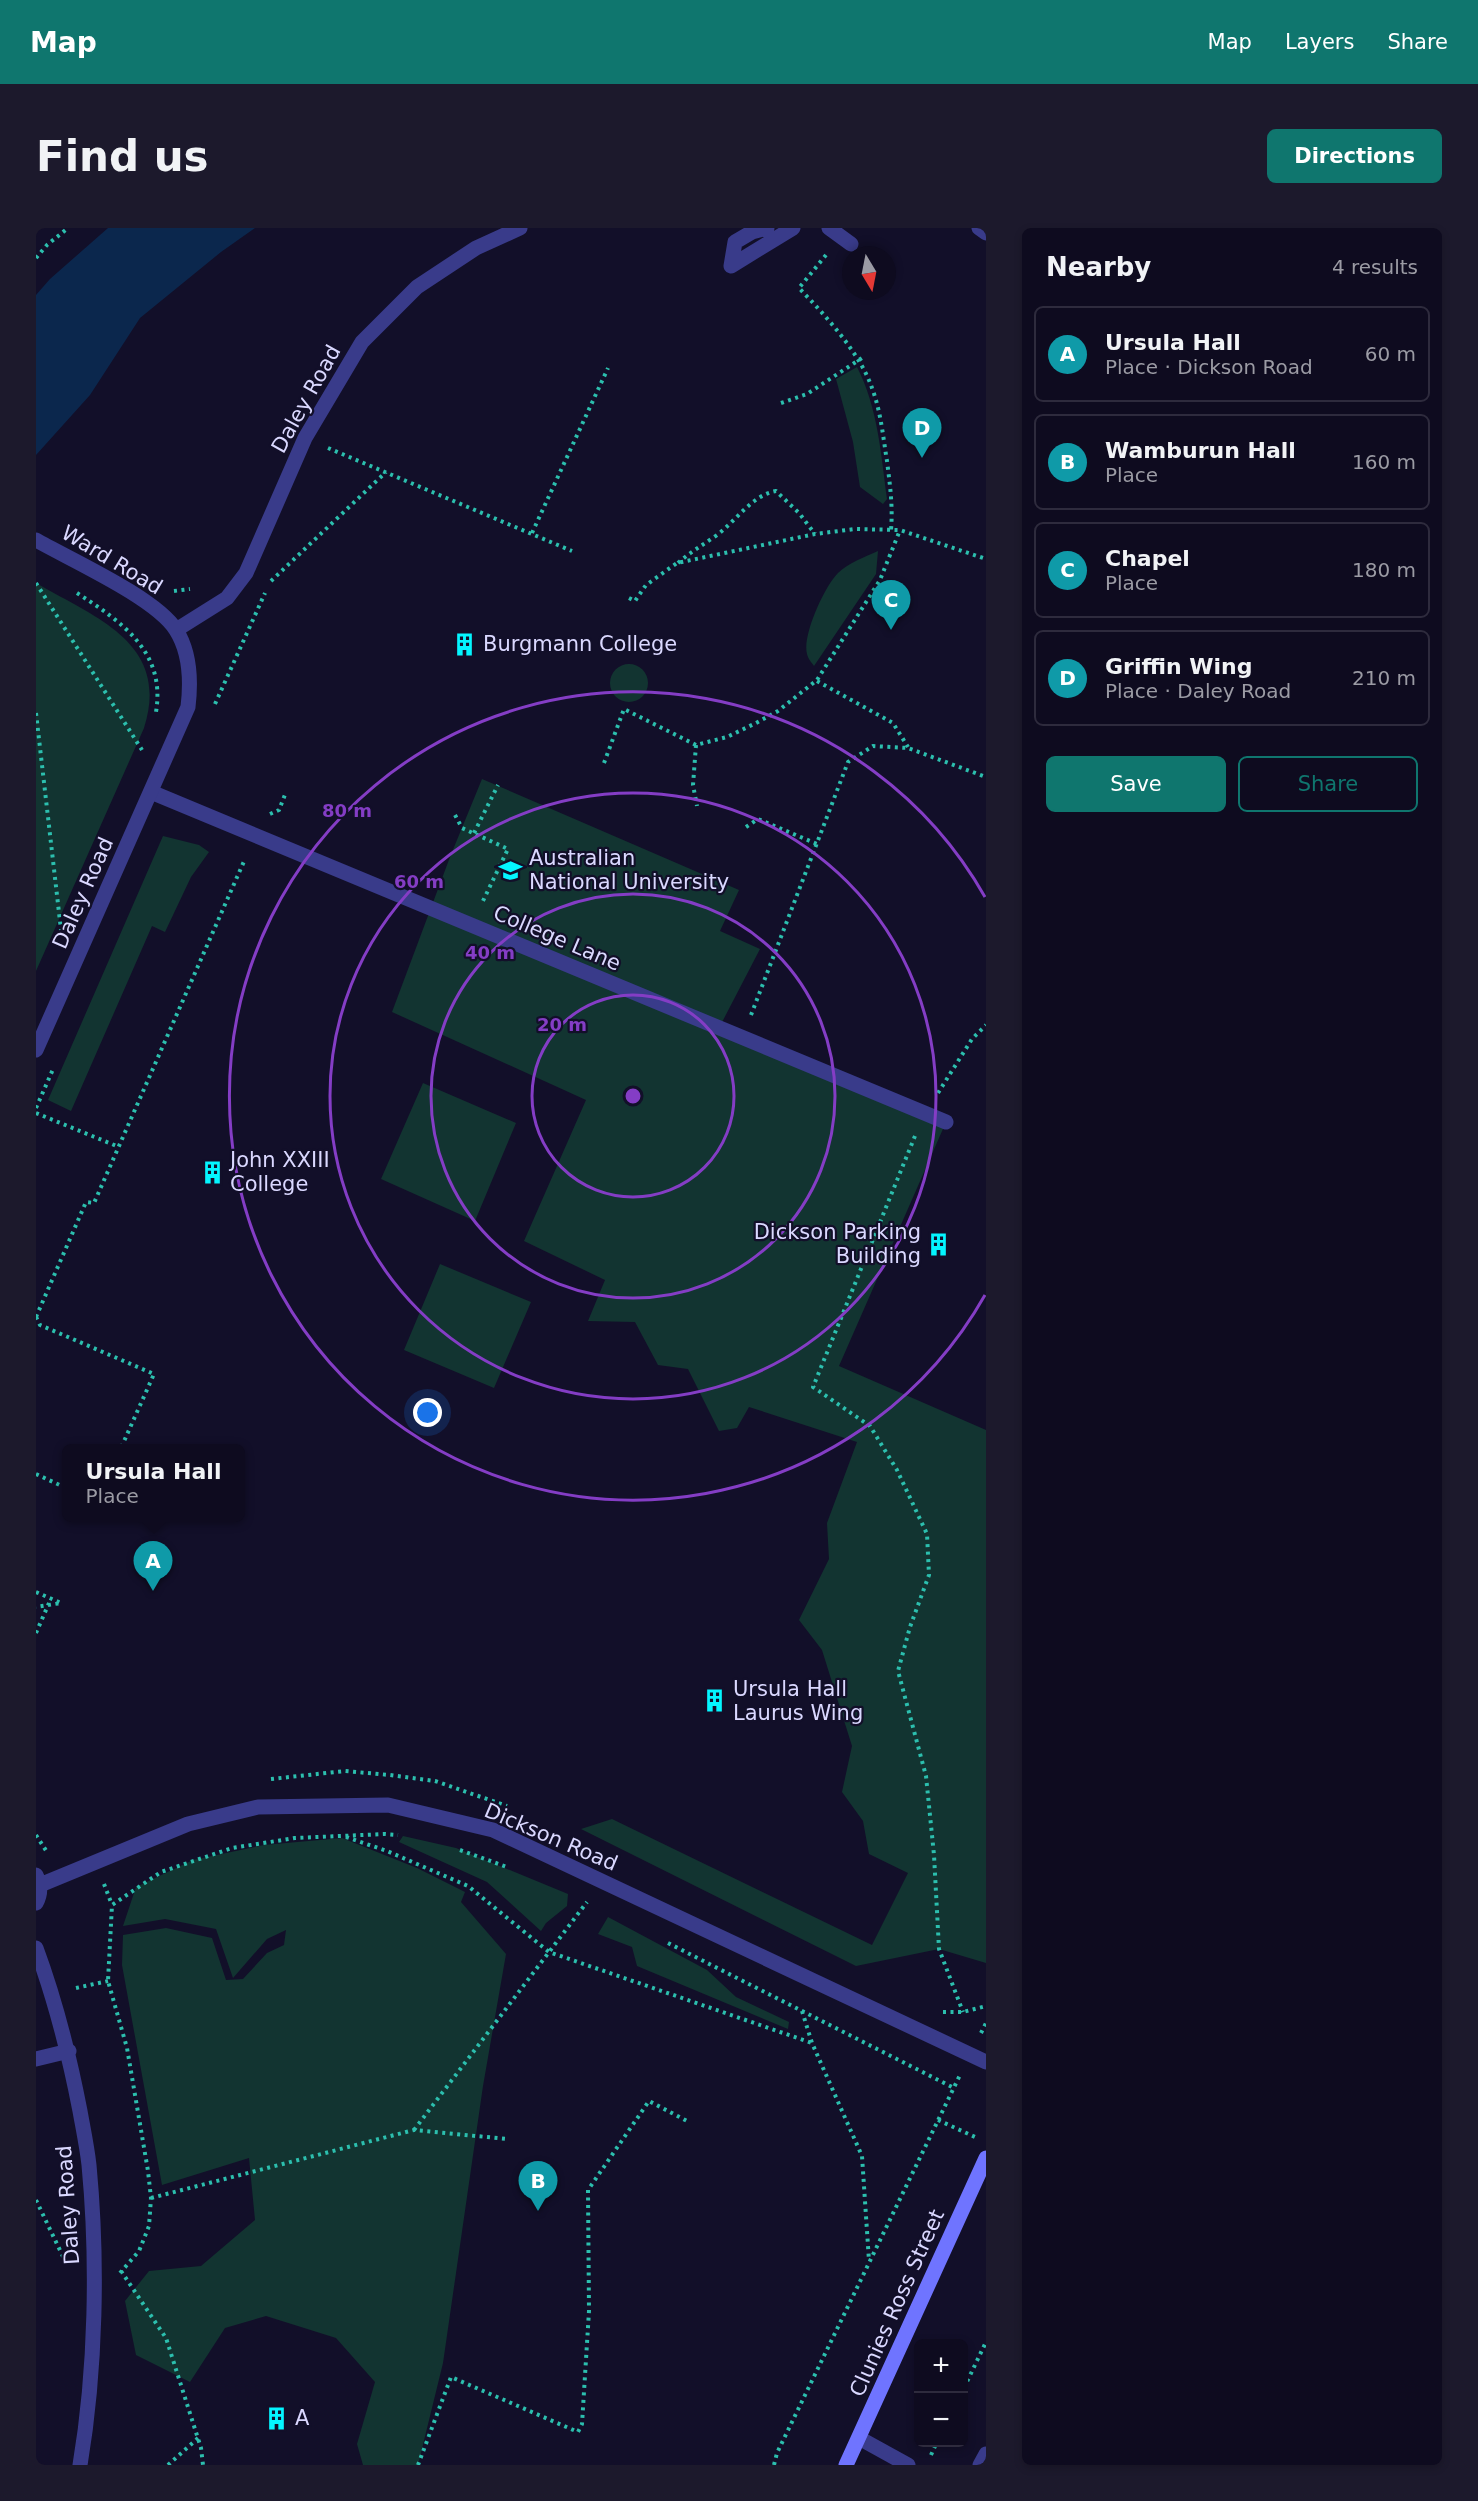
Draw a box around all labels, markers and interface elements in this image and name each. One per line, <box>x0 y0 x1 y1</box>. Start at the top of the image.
text: Map <box>30 26 97 59</box>
text: Map <box>1208 30 1252 54</box>
text: Layers <box>1285 30 1354 54</box>
text: Share <box>1387 30 1448 54</box>
button: Directions <box>1267 129 1442 183</box>
text: Find us <box>36 132 209 181</box>
north arrow <box>842 246 896 300</box>
text: Nearby <box>1046 252 1151 282</box>
text: 4 results <box>1332 255 1418 279</box>
text: Ursula Hall <box>1105 330 1241 355</box>
street label: Daley Road <box>267 341 345 457</box>
text: A <box>1060 342 1075 366</box>
text: 60 m <box>1365 342 1416 366</box>
text: Place · Dickson Road <box>1105 355 1313 379</box>
pin: D <box>902 408 942 458</box>
text: Wamburun Hall <box>1105 438 1296 463</box>
text: B <box>1060 450 1075 474</box>
text: 160 m <box>1352 450 1416 474</box>
text: Place <box>1105 463 1158 487</box>
street label: Ward Road <box>57 521 167 599</box>
text: Chapel <box>1105 546 1190 571</box>
text: C <box>1060 558 1075 582</box>
text: 180 m <box>1352 558 1416 582</box>
text: Place <box>1105 571 1158 595</box>
pin: C <box>872 580 910 630</box>
building icon: Burgmann College <box>452 631 478 657</box>
place label: Burgmann College <box>483 632 677 656</box>
text: Griffin Wing <box>1105 654 1253 679</box>
text: D <box>1059 666 1076 690</box>
text: 210 m <box>1352 666 1416 690</box>
text: Place · Daley Road <box>1105 679 1291 703</box>
button: Save <box>1046 756 1226 812</box>
button: Share <box>1238 756 1418 812</box>
text: 80 m <box>322 800 372 821</box>
street label: Daley Road <box>48 833 118 953</box>
place label: Australian National University <box>529 846 729 894</box>
school or university icon: Australian National University <box>498 857 524 883</box>
text: 60 m <box>394 871 444 892</box>
street label: College Lane <box>490 900 624 976</box>
text: 40 m <box>465 942 515 963</box>
text: 20 m <box>537 1014 587 1035</box>
centre of rings <box>623 1086 643 1106</box>
place label: John XXIII College <box>228 1148 330 1196</box>
building icon: John XXIII College <box>199 1159 225 1185</box>
place label: Dickson Parking Building <box>754 1220 921 1268</box>
building icon: Dickson Parking Building <box>926 1231 952 1257</box>
your location <box>413 1398 442 1427</box>
popup <box>62 1444 245 1522</box>
text: Ursula Hall <box>86 1459 221 1484</box>
text: Place <box>86 1484 139 1508</box>
pin: A <box>134 1542 172 1591</box>
place label: Ursula Hall Laurus Wing <box>733 1677 863 1725</box>
building icon: Ursula Hall Laurus Wing <box>702 1688 728 1714</box>
street label: Dickson Road <box>481 1798 621 1876</box>
street label: Daley Road <box>52 2145 84 2265</box>
pin: B <box>518 2162 558 2211</box>
street label: Clunies Ross Street <box>845 2206 949 2400</box>
map controls <box>914 2339 968 2447</box>
button: + <box>914 2339 968 2393</box>
button: − <box>914 2393 968 2447</box>
building icon: A <box>264 2405 290 2431</box>
place label: A <box>295 2406 310 2430</box>

